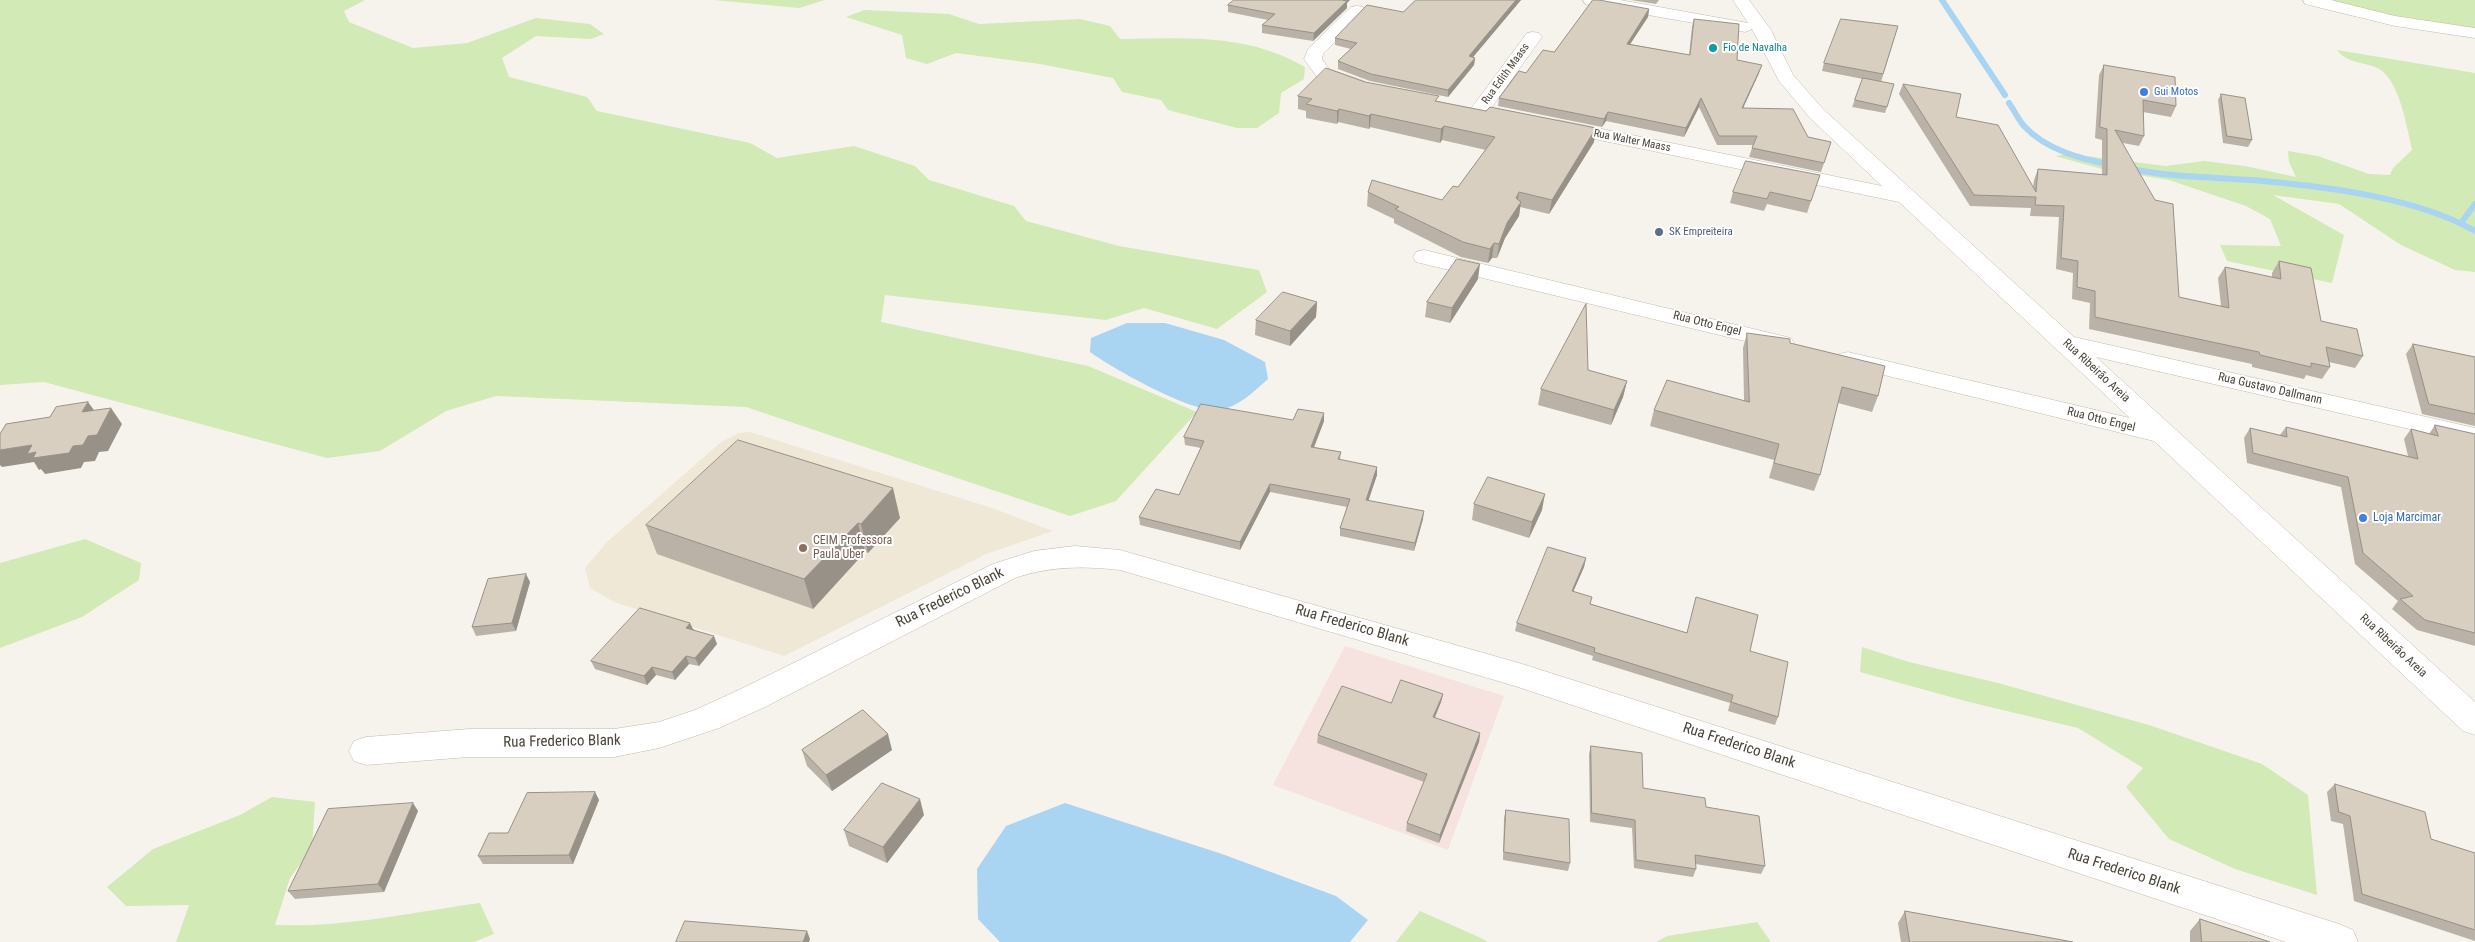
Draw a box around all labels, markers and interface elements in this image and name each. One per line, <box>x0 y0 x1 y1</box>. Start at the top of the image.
street label: Rua Edith Maass <box>1479 41 1533 107</box>
place label: Fio de Navalha <box>1723 41 1787 55</box>
marker: Fio de Navalha <box>1707 42 1719 54</box>
place label: Gui Motos <box>2154 85 2198 99</box>
marker: Gui Motos <box>2138 86 2150 98</box>
street label: Rua Walter Maass <box>1592 127 1672 155</box>
place label: SK Empreiteira <box>1669 225 1733 239</box>
marker: SK Empreiteira <box>1653 226 1665 238</box>
street label: Rua Otto Engel <box>1671 309 1743 339</box>
street label: Rua Ribeirão Areia <box>2059 336 2133 406</box>
street label: Rua Gustavo Dallmann <box>2216 370 2324 408</box>
street label: Rua Otto Engel <box>2065 405 2137 435</box>
place label: Loja Marcimar <box>2373 511 2441 525</box>
marker: Loja Marcimar <box>2357 512 2369 524</box>
place label: CEIM Professora Paula Uber <box>813 534 892 562</box>
marker: CEIM Professora Paula Uber <box>797 542 809 554</box>
street label: Rua Frederico Blank <box>893 564 1007 632</box>
street label: Rua Frederico Blank <box>1293 601 1411 651</box>
street label: Rua Ribeirão Areia <box>2356 611 2430 681</box>
street label: Rua Frederico Blank <box>1680 719 1798 773</box>
street label: Rua Frederico Blank <box>503 732 621 752</box>
street label: Rua Frederico Blank <box>2065 845 2183 899</box>

